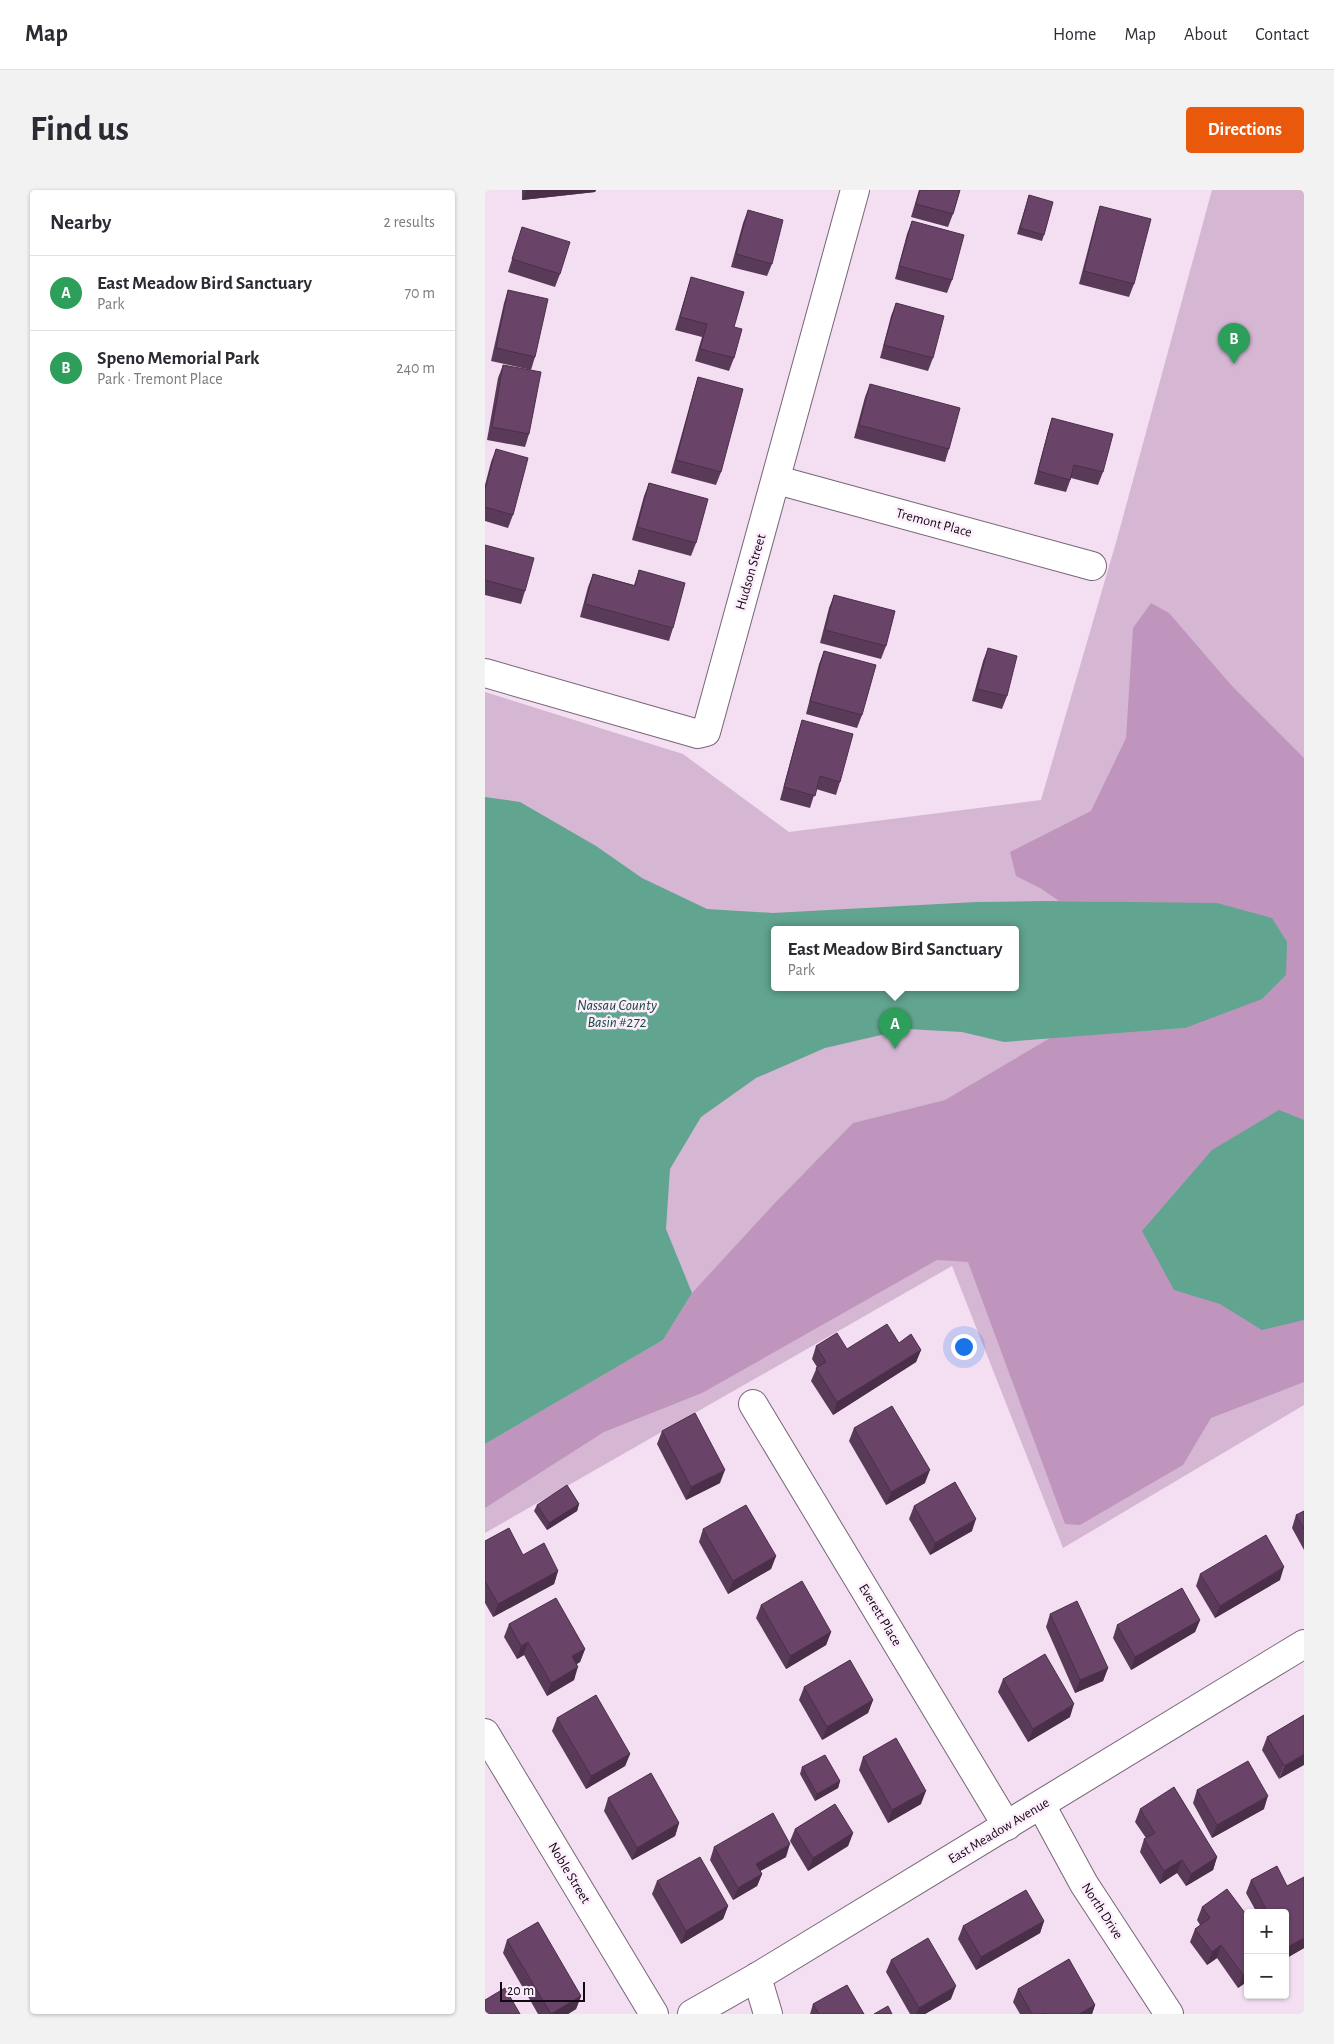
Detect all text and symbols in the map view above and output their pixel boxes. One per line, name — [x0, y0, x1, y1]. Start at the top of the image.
text: Map — [25, 22, 68, 46]
text: Home — [1053, 26, 1096, 44]
text: Map — [1124, 26, 1156, 44]
text: About — [1184, 26, 1227, 44]
text: Contact — [1255, 26, 1309, 44]
button: Directions — [1186, 107, 1304, 153]
text: Find us — [30, 112, 129, 147]
text: Nearby — [50, 212, 111, 233]
text: 2 results — [383, 214, 435, 230]
text: East Meadow Bird Sanctuary — [97, 274, 312, 293]
text: A — [61, 285, 71, 301]
text: 70 m — [404, 285, 435, 301]
text: Park — [97, 296, 125, 312]
pin: B — [1218, 323, 1250, 364]
text: Speno Memorial Park — [97, 349, 260, 368]
text: B — [61, 360, 71, 376]
text: 240 m — [396, 360, 435, 376]
text: Park · Tremont Place — [97, 371, 223, 387]
street label: Tremont Place — [895, 506, 973, 540]
street label: Hudson Street — [733, 532, 769, 612]
popup — [771, 926, 1019, 991]
text: East Meadow Bird Sanctuary — [788, 940, 1002, 959]
text: Park — [788, 962, 815, 978]
water label: Nassau County Basin #272 — [577, 998, 658, 1030]
pin: A — [879, 1008, 911, 1049]
your location — [951, 1334, 977, 1360]
street label: Everett Place — [856, 1582, 904, 1648]
street label: East Meadow Avenue — [946, 1795, 1052, 1867]
street label: Noble Street — [545, 1840, 593, 1906]
street label: North Drive — [1079, 1880, 1125, 1942]
map controls — [1244, 1909, 1289, 1999]
button: + — [1244, 1909, 1289, 1954]
button: − — [1244, 1954, 1289, 1999]
scale bar — [500, 1979, 585, 2002]
text: 20 m — [507, 1984, 534, 1998]

